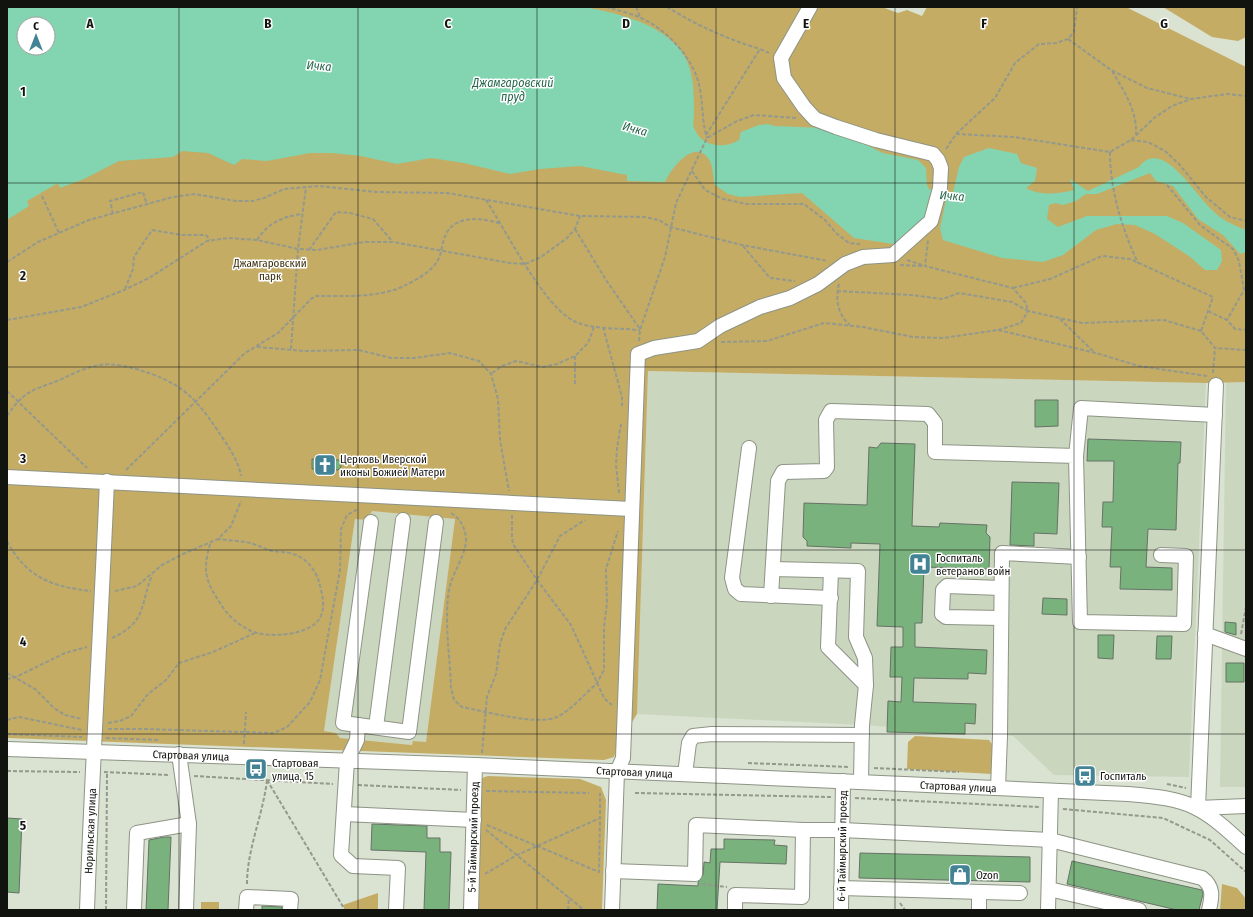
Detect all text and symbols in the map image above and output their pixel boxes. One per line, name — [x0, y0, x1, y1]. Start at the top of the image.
north arrow — [16, 16, 56, 56]
text: A — [85, 16, 94, 31]
text: B — [264, 16, 272, 31]
text: C — [445, 16, 452, 31]
text: D — [622, 16, 630, 31]
text: E — [803, 16, 809, 31]
text: F — [981, 16, 987, 31]
text: G — [1160, 16, 1168, 31]
text: С — [33, 20, 39, 33]
water label: Ичка — [306, 58, 332, 74]
water label: Джамгаровский пруд — [471, 76, 554, 104]
text: 1 — [20, 84, 26, 99]
water label: Ичка — [621, 119, 649, 139]
water label: Ичка — [939, 188, 965, 204]
park label: Джамгаровский парк — [232, 257, 307, 283]
text: 2 — [19, 268, 26, 283]
text: 3 — [19, 451, 26, 466]
church icon: Церковь Иверской иконы Божией Матери — [312, 452, 338, 478]
place label: Церковь Иверской иконы Божией Матери — [340, 453, 445, 479]
hospital icon: Госпиталь ветеранов войн — [907, 551, 933, 577]
place label: Госпиталь ветеранов войн — [936, 552, 1010, 578]
text: 4 — [20, 634, 27, 649]
street label: Стартовая улица — [152, 748, 229, 764]
bus stop icon: Стартовая улица, 15 — [243, 756, 269, 782]
place label: Стартовая улица, 15 — [272, 757, 318, 783]
bus stop icon: Госпиталь — [1072, 763, 1098, 789]
street label: Стартовая улица — [596, 764, 673, 781]
place label: Госпиталь — [1100, 770, 1146, 783]
street label: Стартовая улица — [920, 779, 997, 795]
street label: 5-й Таймырский проезд — [465, 781, 482, 893]
street label: Норильская улица — [82, 788, 99, 874]
street label: 6-й Таймырский проезд — [835, 790, 850, 902]
text: 5 — [20, 818, 26, 833]
shop icon: Ozon — [947, 862, 973, 888]
place label: Ozon — [976, 869, 999, 882]

